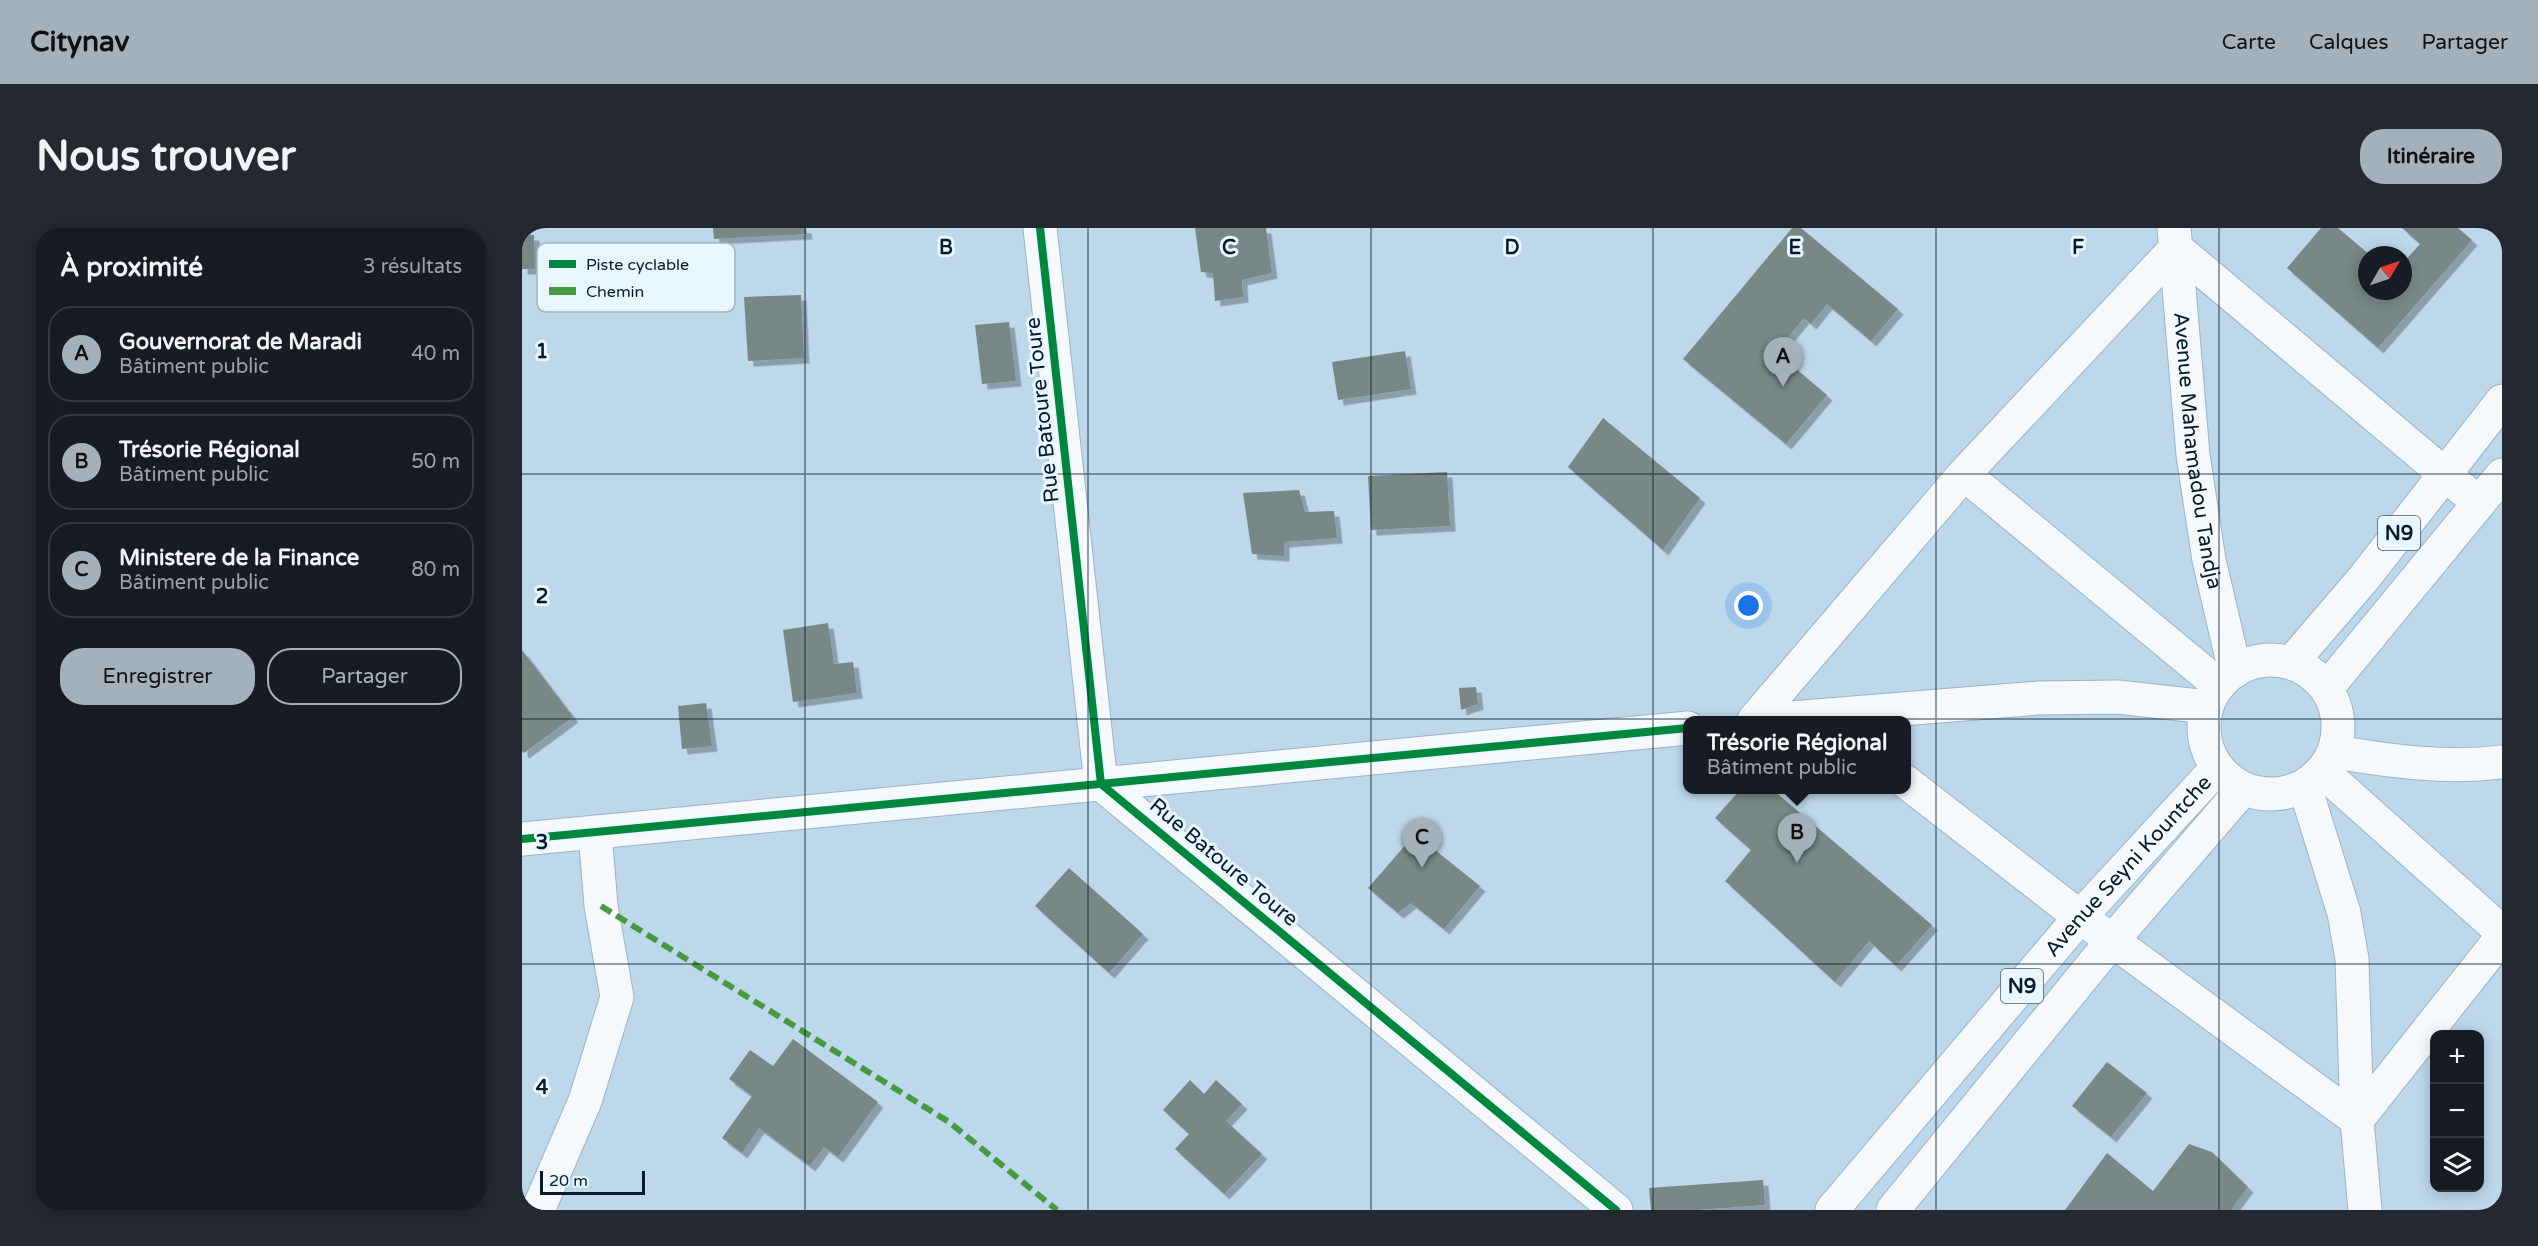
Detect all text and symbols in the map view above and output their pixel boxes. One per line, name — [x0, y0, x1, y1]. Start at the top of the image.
text: Citynav — [30, 25, 129, 59]
text: Carte — [2222, 30, 2276, 55]
text: Calques — [2309, 30, 2389, 55]
text: Partager — [2422, 30, 2508, 55]
button: Itinéraire — [2360, 129, 2502, 184]
text: Nous trouver — [36, 131, 296, 182]
text: B — [939, 236, 953, 260]
text: C — [1222, 236, 1236, 260]
text: D — [1504, 236, 1520, 260]
text: E — [1789, 236, 1802, 260]
text: F — [2072, 236, 2084, 260]
legend — [537, 243, 735, 312]
north arrow — [2358, 246, 2412, 300]
text: À proximité — [60, 252, 203, 283]
text: 3 résultats — [363, 255, 462, 279]
text: Piste cyclable — [586, 255, 689, 275]
text: Chemin — [586, 282, 644, 302]
street label: Avenue Mahamadou Tandja — [2168, 311, 2227, 592]
street label: Rue Batoure Toure — [1020, 316, 1065, 504]
text: Gouvernorat de Maradi — [119, 329, 362, 355]
pin: A — [1764, 338, 1802, 387]
text: 1 — [536, 340, 548, 364]
text: A — [74, 342, 89, 366]
text: 40 m — [411, 342, 460, 366]
text: Bâtiment public — [119, 355, 269, 379]
text: Trésorie Régional — [119, 437, 300, 463]
text: B — [75, 450, 88, 474]
text: 50 m — [411, 450, 460, 474]
text: Bâtiment public — [119, 463, 269, 487]
road number: N9 — [2378, 516, 2420, 550]
text: Ministere de la Finance — [119, 545, 359, 571]
text: C — [75, 558, 88, 582]
text: 80 m — [411, 558, 460, 582]
text: Bâtiment public — [119, 571, 269, 595]
text: 2 — [536, 585, 548, 609]
your location — [1734, 591, 1763, 620]
button: Enregistrer — [60, 648, 255, 705]
button: Partager — [267, 648, 462, 705]
popup — [1683, 716, 1911, 794]
text: Trésorie Régional — [1707, 730, 1887, 756]
text: Bâtiment public — [1707, 756, 1857, 780]
street label: Avenue Seyni Kountche — [2040, 770, 2217, 962]
street label: Rue Batoure Toure — [1144, 793, 1303, 932]
pin: B — [1778, 814, 1816, 863]
pin: C — [1402, 818, 1442, 868]
text: 3 — [536, 831, 548, 855]
road number: N9 — [2001, 969, 2043, 1003]
map controls — [2430, 1030, 2484, 1192]
button: + — [2430, 1030, 2484, 1084]
text: 4 — [536, 1076, 549, 1100]
button: − — [2430, 1084, 2484, 1138]
button: layers — [2430, 1138, 2484, 1192]
scale bar — [540, 1168, 645, 1196]
text: 20 m — [549, 1171, 588, 1191]

